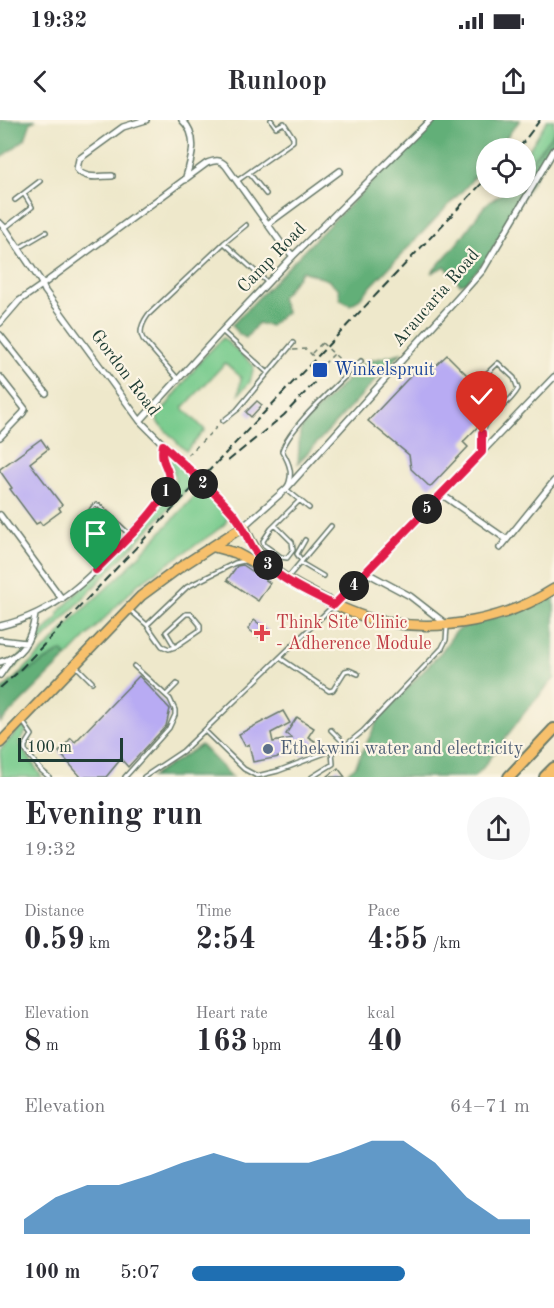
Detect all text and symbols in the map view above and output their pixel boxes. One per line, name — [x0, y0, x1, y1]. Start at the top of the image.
text: 19:32 — [30, 10, 87, 32]
icon: back — [24, 65, 57, 98]
icon: share — [497, 65, 530, 98]
text: Runloop — [227, 68, 327, 95]
map controls — [476, 138, 536, 198]
button: locate — [476, 138, 536, 198]
street label: Camp Road — [234, 219, 310, 297]
street label: Araucaria Road — [389, 246, 483, 350]
street label: Gordon Road — [87, 327, 163, 419]
marker: Winkelspruit — [311, 361, 329, 379]
place label: Winkelspruit — [334, 361, 435, 379]
pin — [456, 371, 507, 433]
icon: check — [465, 380, 498, 413]
pin: 2 — [188, 469, 218, 499]
text: 2 — [198, 476, 208, 492]
pin: 1 — [151, 477, 181, 507]
text: 1 — [161, 484, 171, 500]
pin: 5 — [412, 494, 442, 524]
text: 5 — [422, 501, 432, 517]
pin — [70, 508, 121, 570]
icon: arrive — [79, 517, 112, 550]
pin: 3 — [253, 550, 283, 580]
text: 3 — [263, 557, 273, 573]
pin: 4 — [339, 571, 369, 601]
text: 4 — [349, 578, 359, 594]
place label: Think Site Clinic - Adherence Module — [276, 614, 432, 653]
marker: Think Site Clinic - Adherence Module — [253, 624, 271, 642]
scale bar — [18, 735, 123, 762]
text: 100 m — [27, 740, 72, 756]
place label: Ethekwini water and electricity — [280, 740, 524, 758]
marker: Ethekwini water and electricity — [261, 742, 275, 756]
button: share — [467, 797, 530, 860]
text: Evening run — [24, 799, 203, 832]
text: 19:32 — [24, 840, 76, 860]
text: Distance — [24, 904, 84, 920]
text: Time — [196, 904, 231, 920]
text: Pace — [367, 904, 400, 920]
text: 0.59 — [24, 925, 85, 955]
text: 2:54 — [196, 925, 256, 955]
text: 4:55 — [367, 925, 428, 955]
text: km — [85, 936, 110, 952]
text: /km — [428, 936, 461, 952]
text: Elevation — [24, 1006, 89, 1022]
text: Heart rate — [196, 1006, 268, 1022]
text: kcal — [367, 1006, 395, 1022]
text: 8 — [24, 1027, 41, 1057]
text: 163 — [196, 1027, 248, 1057]
text: 40 — [367, 1027, 402, 1057]
text: m — [41, 1038, 59, 1054]
text: bpm — [248, 1038, 282, 1054]
text: Elevation — [24, 1097, 105, 1117]
text: 64–71 m — [450, 1097, 530, 1117]
text: 100 m — [24, 1263, 80, 1283]
text: 5:07 — [120, 1263, 160, 1283]

